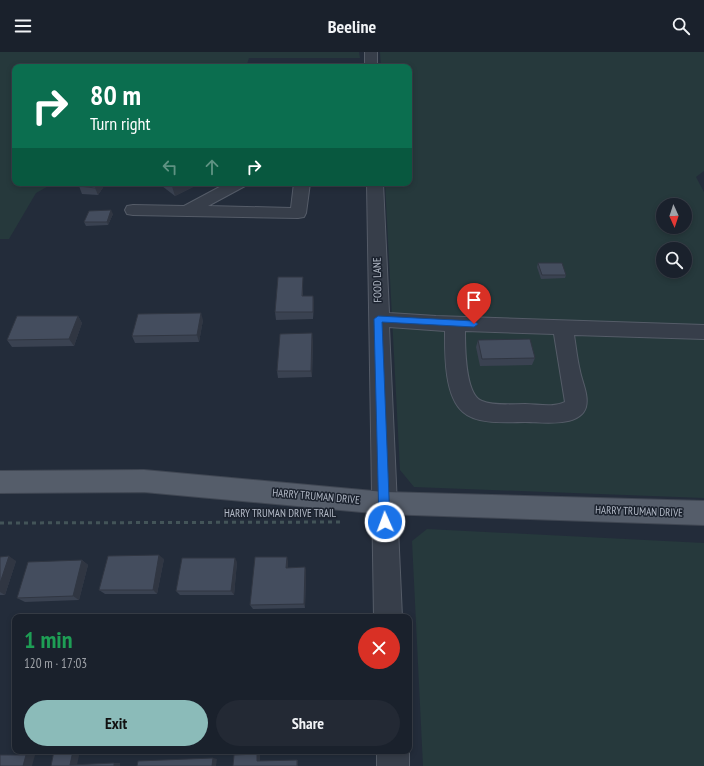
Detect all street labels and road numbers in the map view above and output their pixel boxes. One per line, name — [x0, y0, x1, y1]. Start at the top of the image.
street label: FOOD LANE — [370, 257, 384, 303]
street label: HARRY TRUMAN DRIVE — [272, 485, 361, 507]
street label: HARRY TRUMAN DRIVE — [595, 502, 683, 520]
street label: HARRY TRUMAN DRIVE TRAIL — [224, 506, 336, 520]

